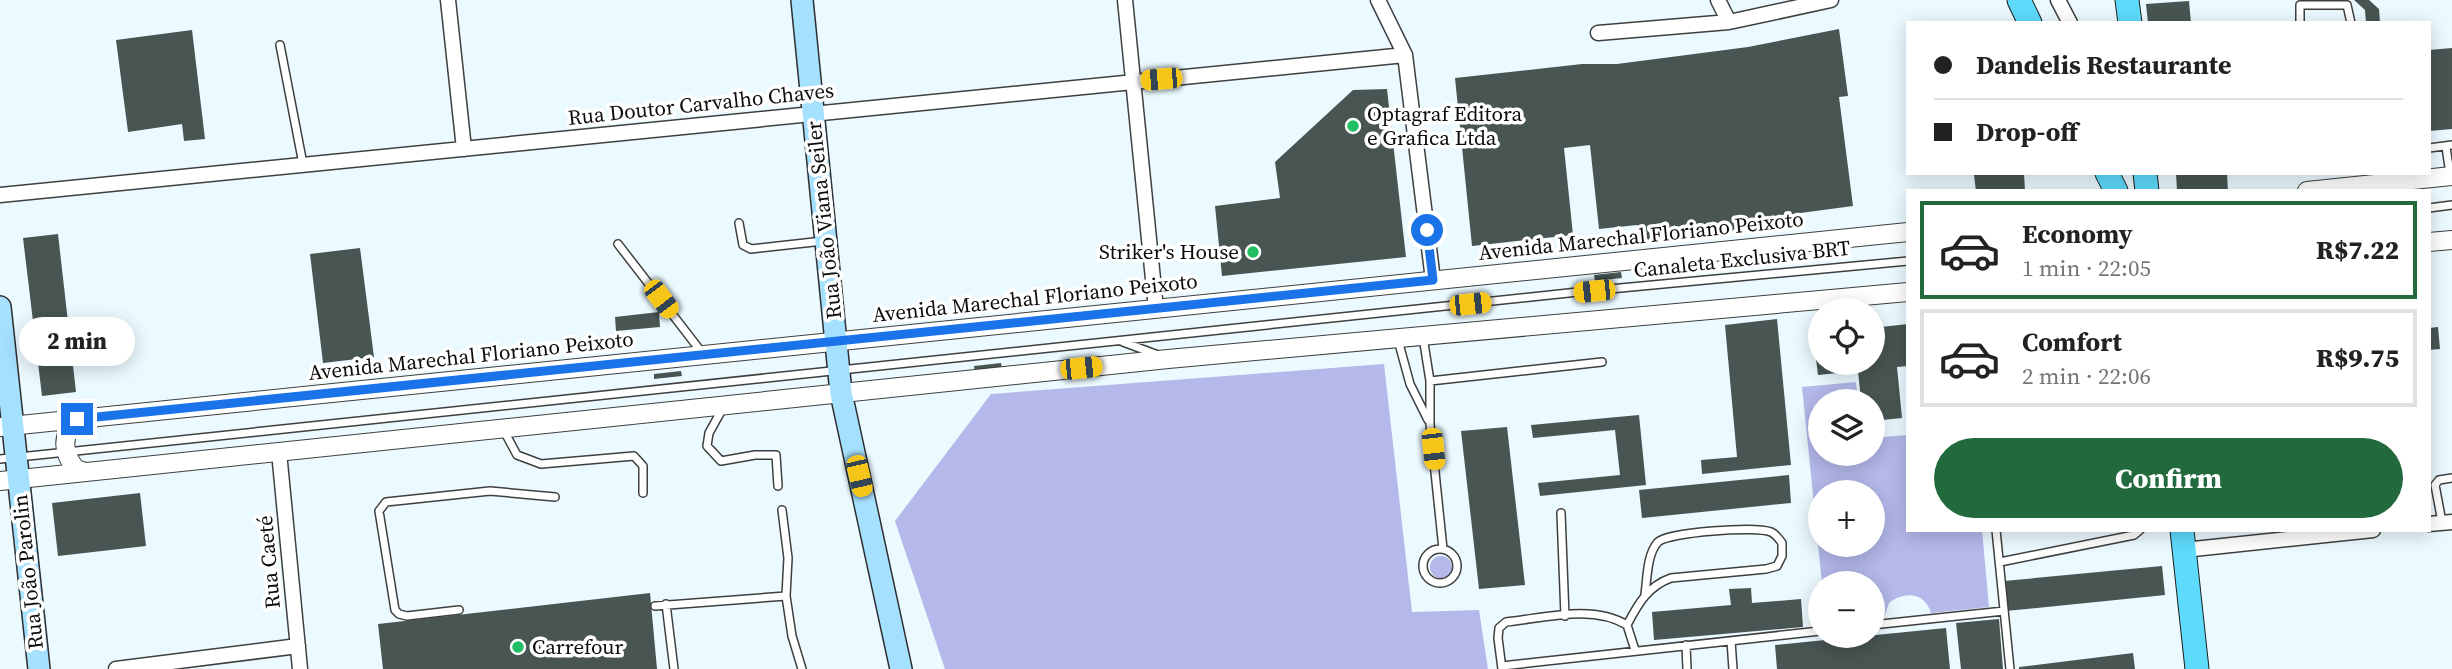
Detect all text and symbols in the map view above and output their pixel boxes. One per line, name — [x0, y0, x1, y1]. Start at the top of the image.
text: Dandelis Restaurante — [1976, 47, 2231, 83]
car — [1140, 67, 1183, 91]
street label: Rua Doutor Carvalho Chaves — [567, 75, 835, 132]
place label: Optagraf Editora e Grafica Ltda — [1367, 99, 1523, 152]
text: Drop-off — [1976, 114, 2078, 150]
marker: Optagraf Editora e Grafica Ltda — [1345, 118, 1361, 134]
street label: Rua João Viana Seiler — [799, 119, 848, 321]
street label: Avenida Marechal Floriano Peixoto — [1477, 204, 1805, 267]
route start — [1411, 214, 1443, 246]
text: Economy — [2022, 216, 2133, 252]
icon: car — [1938, 219, 2001, 282]
text: R$7.22 — [2316, 232, 2399, 268]
street label: Canaleta Exclusiva BRT — [1632, 233, 1852, 284]
place label: Striker's House — [1099, 237, 1239, 266]
marker: Striker's House — [1245, 244, 1261, 260]
text: 1 min · 22:05 — [2022, 252, 2151, 284]
street label: Avenida Marechal Floriano Peixoto — [871, 266, 1199, 329]
car — [640, 276, 683, 322]
car — [1573, 278, 1616, 304]
car — [1449, 291, 1492, 317]
map controls — [1808, 298, 1885, 648]
button: locate — [1808, 298, 1885, 375]
callout: 2 min — [19, 318, 135, 366]
street label: Avenida Marechal Floriano Peixoto — [307, 324, 635, 387]
text: Comfort — [2022, 324, 2122, 360]
text: 2 min — [47, 325, 107, 357]
icon: car — [1938, 327, 2001, 390]
text: R$9.75 — [2316, 340, 2399, 376]
car — [1060, 355, 1103, 381]
text: 2 min · 22:06 — [2022, 360, 2151, 392]
button: layers — [1808, 389, 1885, 466]
route end — [61, 403, 93, 435]
car — [1421, 427, 1446, 471]
button: Confirm — [1934, 438, 2403, 518]
car — [845, 453, 874, 499]
button: + — [1808, 480, 1885, 557]
street label: Rua João Parolin — [5, 493, 50, 651]
street label: Rua Caeté — [250, 514, 287, 610]
button: − — [1808, 571, 1885, 648]
place label: Carrefour — [532, 632, 624, 661]
marker: Carrefour — [510, 639, 526, 655]

